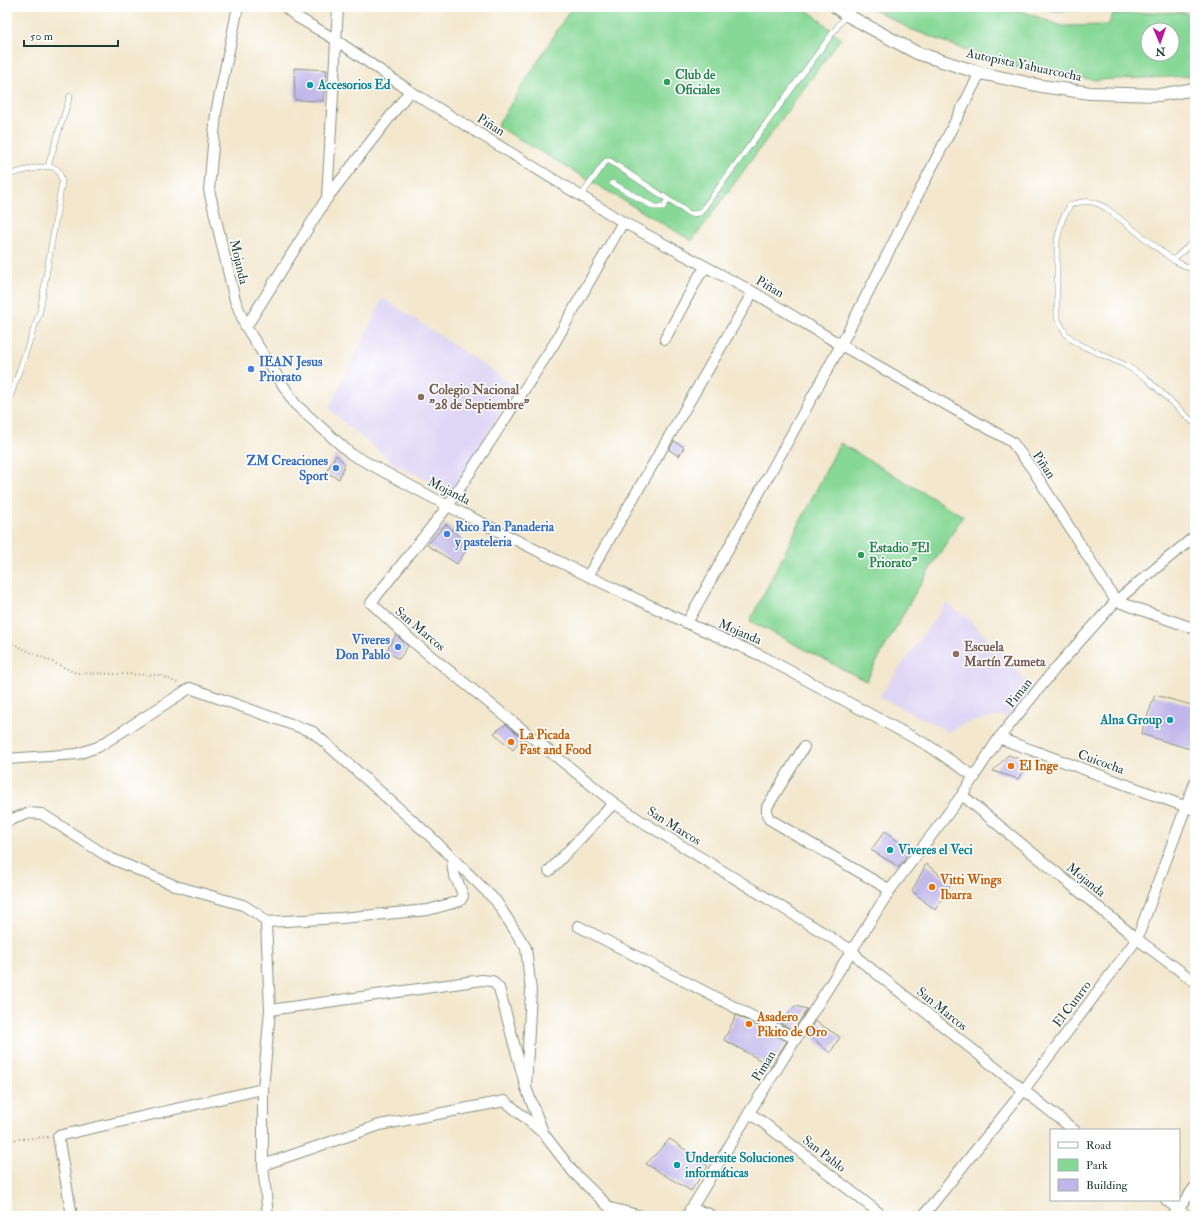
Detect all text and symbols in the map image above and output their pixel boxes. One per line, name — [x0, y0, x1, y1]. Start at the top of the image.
scale bar — [24, 22, 118, 48]
north arrow — [1140, 22, 1180, 62]
text: 50 m — [30, 29, 54, 44]
street label: Autopista Yahuarcocha — [964, 45, 1084, 86]
text: N — [1154, 45, 1166, 58]
place label: Club de Oficiales — [675, 67, 720, 98]
place label: Accesorios Ed — [317, 77, 391, 93]
marker: Club de Oficiales — [662, 77, 672, 87]
marker: Accesorios Ed — [305, 80, 315, 90]
street label: Piñan — [474, 110, 508, 140]
street label: Mojanda — [226, 238, 252, 287]
street label: Piñan — [753, 273, 787, 302]
place label: IEAN Jesus Priorato — [259, 354, 323, 385]
marker: IEAN Jesus Priorato — [246, 364, 256, 374]
place label: Colegio Nacional "28 de Septiembre" — [429, 382, 530, 414]
marker: Colegio Nacional "28 de Septiembre" — [416, 392, 426, 402]
street label: Piñan — [1029, 448, 1059, 482]
place label: ZM Creaciones Sport — [246, 453, 329, 485]
marker: ZM Creaciones Sport — [331, 463, 341, 473]
street label: Mojanda — [425, 474, 473, 509]
place label: Rico Pan Panaderia y pasteleria — [454, 519, 555, 551]
marker: Rico Pan Panaderia y pasteleria — [442, 529, 452, 539]
place label: Estadio "El Priorato" — [869, 540, 930, 571]
marker: Estadio "El Priorato" — [856, 550, 866, 560]
street label: San Marcos — [392, 603, 449, 655]
street label: Mojanda — [716, 616, 765, 648]
place label: Viveres Don Pablo — [335, 632, 391, 663]
place label: Escuela Martín Zumeta — [963, 639, 1046, 670]
marker: Viveres Don Pablo — [393, 642, 403, 652]
marker: Escuela Martín Zumeta — [951, 649, 961, 659]
street label: Piman — [1002, 675, 1036, 711]
place label: Alna Group — [1099, 712, 1162, 729]
marker: Alna Group — [1165, 715, 1175, 725]
place label: La Picada Fast and Food — [519, 727, 592, 758]
marker: La Picada Fast and Food — [506, 737, 516, 747]
street label: Cuicocha — [1076, 746, 1127, 778]
place label: El Inge — [1019, 758, 1059, 775]
marker: El Inge — [1006, 761, 1016, 771]
street label: San Marcos — [644, 803, 704, 849]
place label: Viveres el Veci — [897, 842, 973, 858]
marker: Viveres el Veci — [885, 845, 895, 855]
street label: Mojanda — [1063, 860, 1109, 901]
place label: Vitti Wings Ibarra — [939, 872, 1002, 903]
marker: Vitti Wings Ibarra — [927, 882, 937, 892]
street label: El Cunrro — [1049, 978, 1095, 1030]
street label: San Marcos — [913, 984, 971, 1035]
place label: Asadero Pikito de Oro — [756, 1009, 828, 1040]
marker: Asadero Pikito de Oro — [744, 1019, 754, 1029]
street label: Piman — [748, 1047, 780, 1084]
legend — [1050, 1129, 1180, 1201]
street label: San Pablo — [799, 1132, 849, 1176]
text: Road — [1086, 1138, 1111, 1153]
place label: Undersite Soluciones informáticas — [684, 1150, 795, 1181]
text: Park — [1086, 1158, 1108, 1173]
marker: Undersite Soluciones informáticas — [672, 1160, 682, 1170]
text: Building — [1086, 1178, 1129, 1193]

